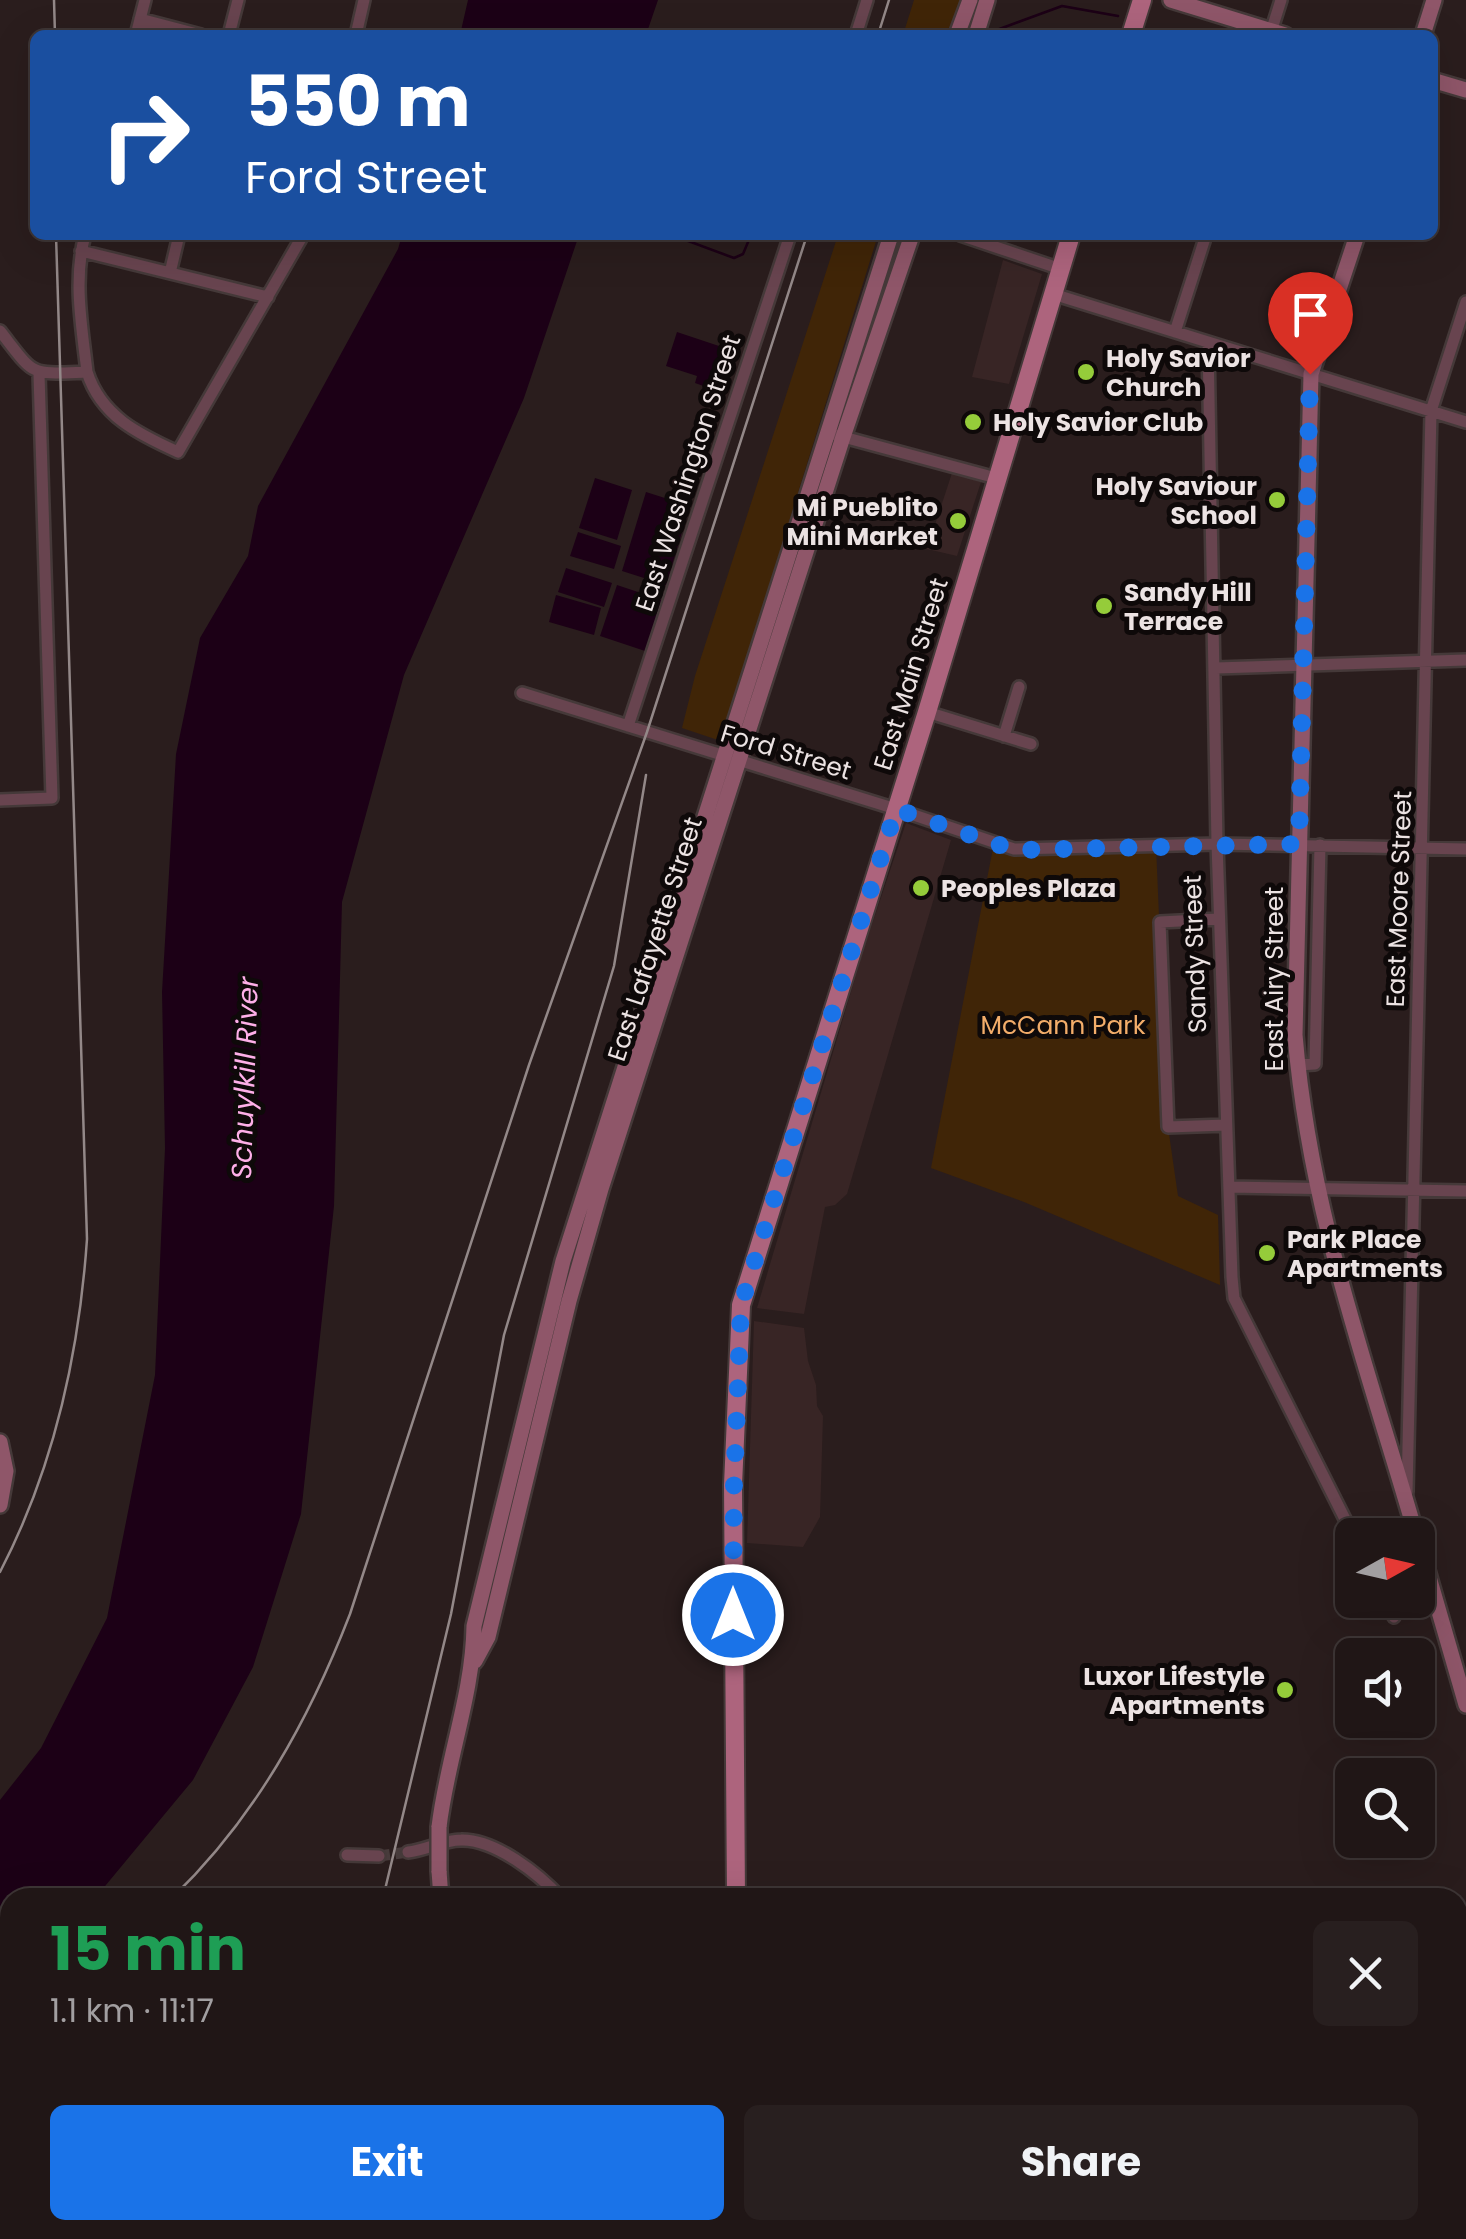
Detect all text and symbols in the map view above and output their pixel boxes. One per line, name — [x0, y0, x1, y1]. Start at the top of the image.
text: 550 m — [245, 52, 471, 151]
icon: right — [80, 70, 210, 200]
text: Ford Street — [245, 146, 487, 209]
pin — [1268, 272, 1353, 375]
icon: arrive — [1283, 287, 1338, 342]
street label: East Washington Street — [627, 330, 749, 616]
place label: Holy Savior Church — [1106, 341, 1251, 405]
marker: Holy Savior Church — [1075, 361, 1097, 383]
place label: Holy Savior Club — [993, 405, 1203, 440]
marker: Holy Savior Club — [962, 411, 984, 433]
place label: Holy Saviour School — [1095, 469, 1257, 533]
marker: Holy Saviour School — [1266, 489, 1288, 511]
place label: Mi Pueblito Mini Market — [787, 490, 938, 554]
marker: Mi Pueblito Mini Market — [947, 510, 969, 532]
street label: East Main Street — [865, 574, 957, 774]
place label: Sandy Hill Terrace — [1124, 575, 1252, 639]
marker: Sandy Hill Terrace — [1093, 595, 1115, 617]
street label: Ford Street — [716, 716, 856, 788]
street label: East Moore Street — [1378, 790, 1420, 1008]
street label: East Lafayette Street — [599, 813, 711, 1065]
place label: Peoples Plaza — [941, 871, 1116, 906]
street label: Sandy Street — [1175, 874, 1215, 1034]
marker: Peoples Plaza — [910, 877, 932, 899]
street label: East Airy Street — [1257, 887, 1292, 1071]
water label: Schuylkill River — [222, 976, 268, 1180]
park label: McCann Park — [980, 1008, 1146, 1043]
place label: Park Place Apartments — [1287, 1222, 1443, 1286]
marker: Park Place Apartments — [1256, 1242, 1278, 1264]
north arrow — [1335, 1518, 1435, 1618]
map controls — [1335, 1518, 1435, 1858]
position arrow — [681, 1563, 785, 1667]
button: sound — [1335, 1638, 1435, 1738]
place label: Luxor Lifestyle Apartments — [1083, 1659, 1265, 1723]
marker: Luxor Lifestyle Apartments — [1274, 1679, 1296, 1701]
button: search — [1335, 1758, 1435, 1858]
text: 15 min — [50, 1907, 246, 1991]
button: close — [1313, 1921, 1418, 2026]
text: 1.1 km · 11:17 — [50, 1988, 214, 2033]
button: Exit — [50, 2105, 724, 2220]
button: Share — [744, 2105, 1418, 2220]

